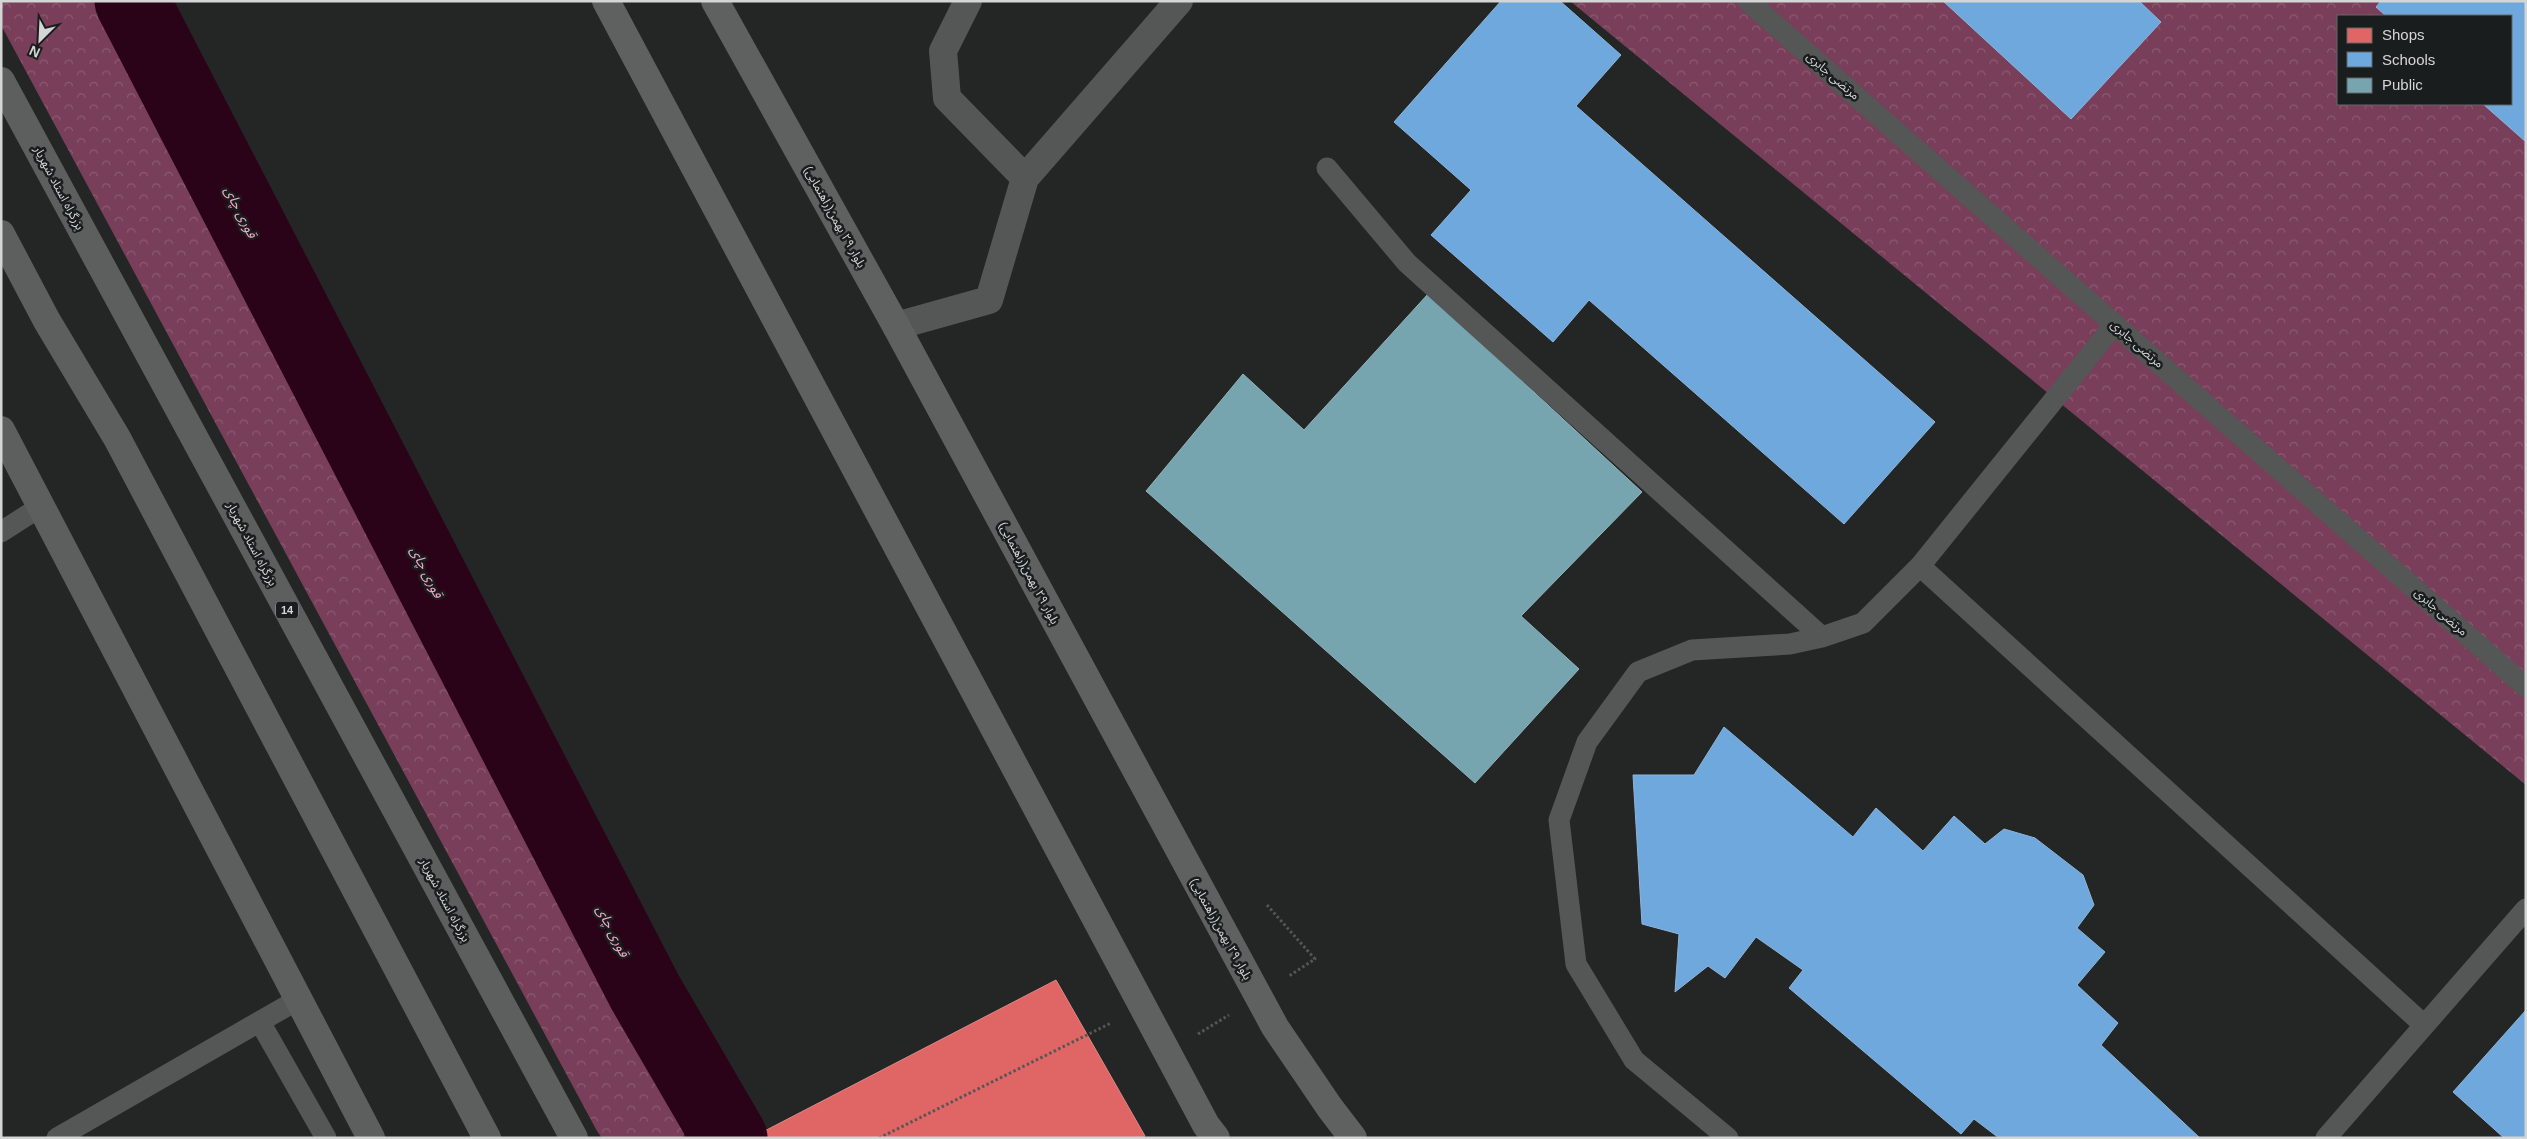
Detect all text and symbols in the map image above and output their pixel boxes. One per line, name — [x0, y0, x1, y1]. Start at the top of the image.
north arrow — [15, 15, 65, 65]
legend — [2337, 15, 2512, 105]
text: Shops — [2382, 26, 2425, 43]
text: N — [27, 43, 43, 61]
street label: مرتضی جابری — [1804, 49, 1862, 103]
text: Schools — [2382, 51, 2435, 68]
text: Public — [2382, 76, 2423, 93]
street label: بزرگراه استاد شهریار — [30, 143, 87, 232]
street label: بلوار ٢٩ بهمن(راهنمایی) — [801, 164, 869, 270]
water label: قوری چای — [219, 184, 261, 242]
street label: مرتضی جابری — [2108, 317, 2166, 371]
street label: بزرگراه استاد شهریار — [223, 499, 280, 588]
street label: بلوار ٢٩ بهمن(راهنمایی) — [996, 519, 1062, 627]
water label: قوری چای — [405, 544, 447, 602]
street label: مرتضی جابری — [2412, 585, 2470, 639]
road number: 14 — [276, 602, 298, 618]
street label: بزرگراه استاد شهریار — [416, 855, 473, 944]
street label: بلوار ٢٩ بهمن(راهنمایی) — [1187, 876, 1255, 982]
water label: قوری چای — [591, 903, 633, 961]

